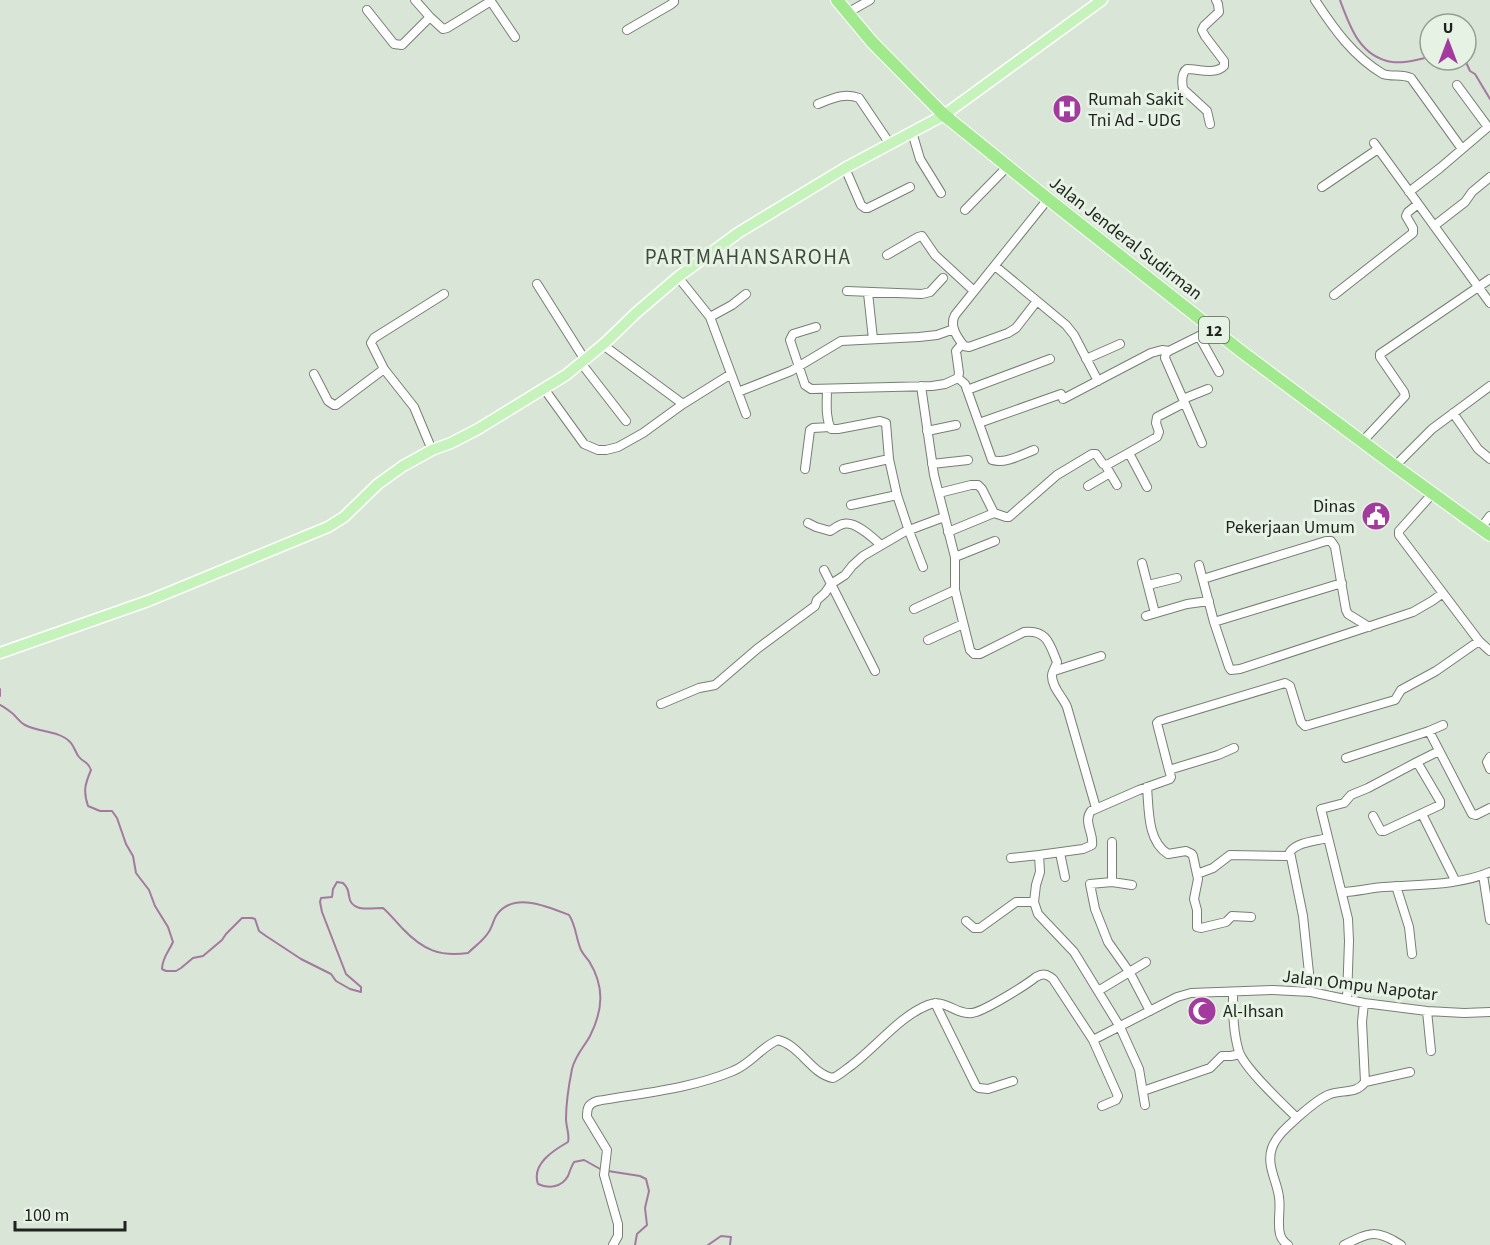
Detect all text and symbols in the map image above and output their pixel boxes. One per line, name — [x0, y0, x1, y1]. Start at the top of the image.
north arrow — [1418, 12, 1478, 72]
text: U — [1443, 17, 1453, 39]
place label: Rumah Sakit Tni Ad - UDG — [1088, 87, 1184, 133]
hospital icon: Rumah Sakit Tni Ad - UDG — [1051, 93, 1083, 125]
street label: Jalan Jenderal Sudirman — [1044, 171, 1208, 306]
district label: PARTMAHANSAROHA — [645, 242, 851, 272]
road number: 12 — [1199, 317, 1229, 343]
place label: Dinas Pekerjaan Umum — [1225, 494, 1355, 540]
public building icon: Dinas Pekerjaan Umum — [1360, 500, 1392, 532]
street label: Jalan Ompu Napotar — [1281, 964, 1440, 1008]
mosque icon: Al-Ihsan — [1186, 995, 1218, 1027]
place label: Al-Ihsan — [1223, 999, 1284, 1024]
scale bar — [15, 1194, 124, 1232]
text: 100 m — [24, 1203, 69, 1228]

